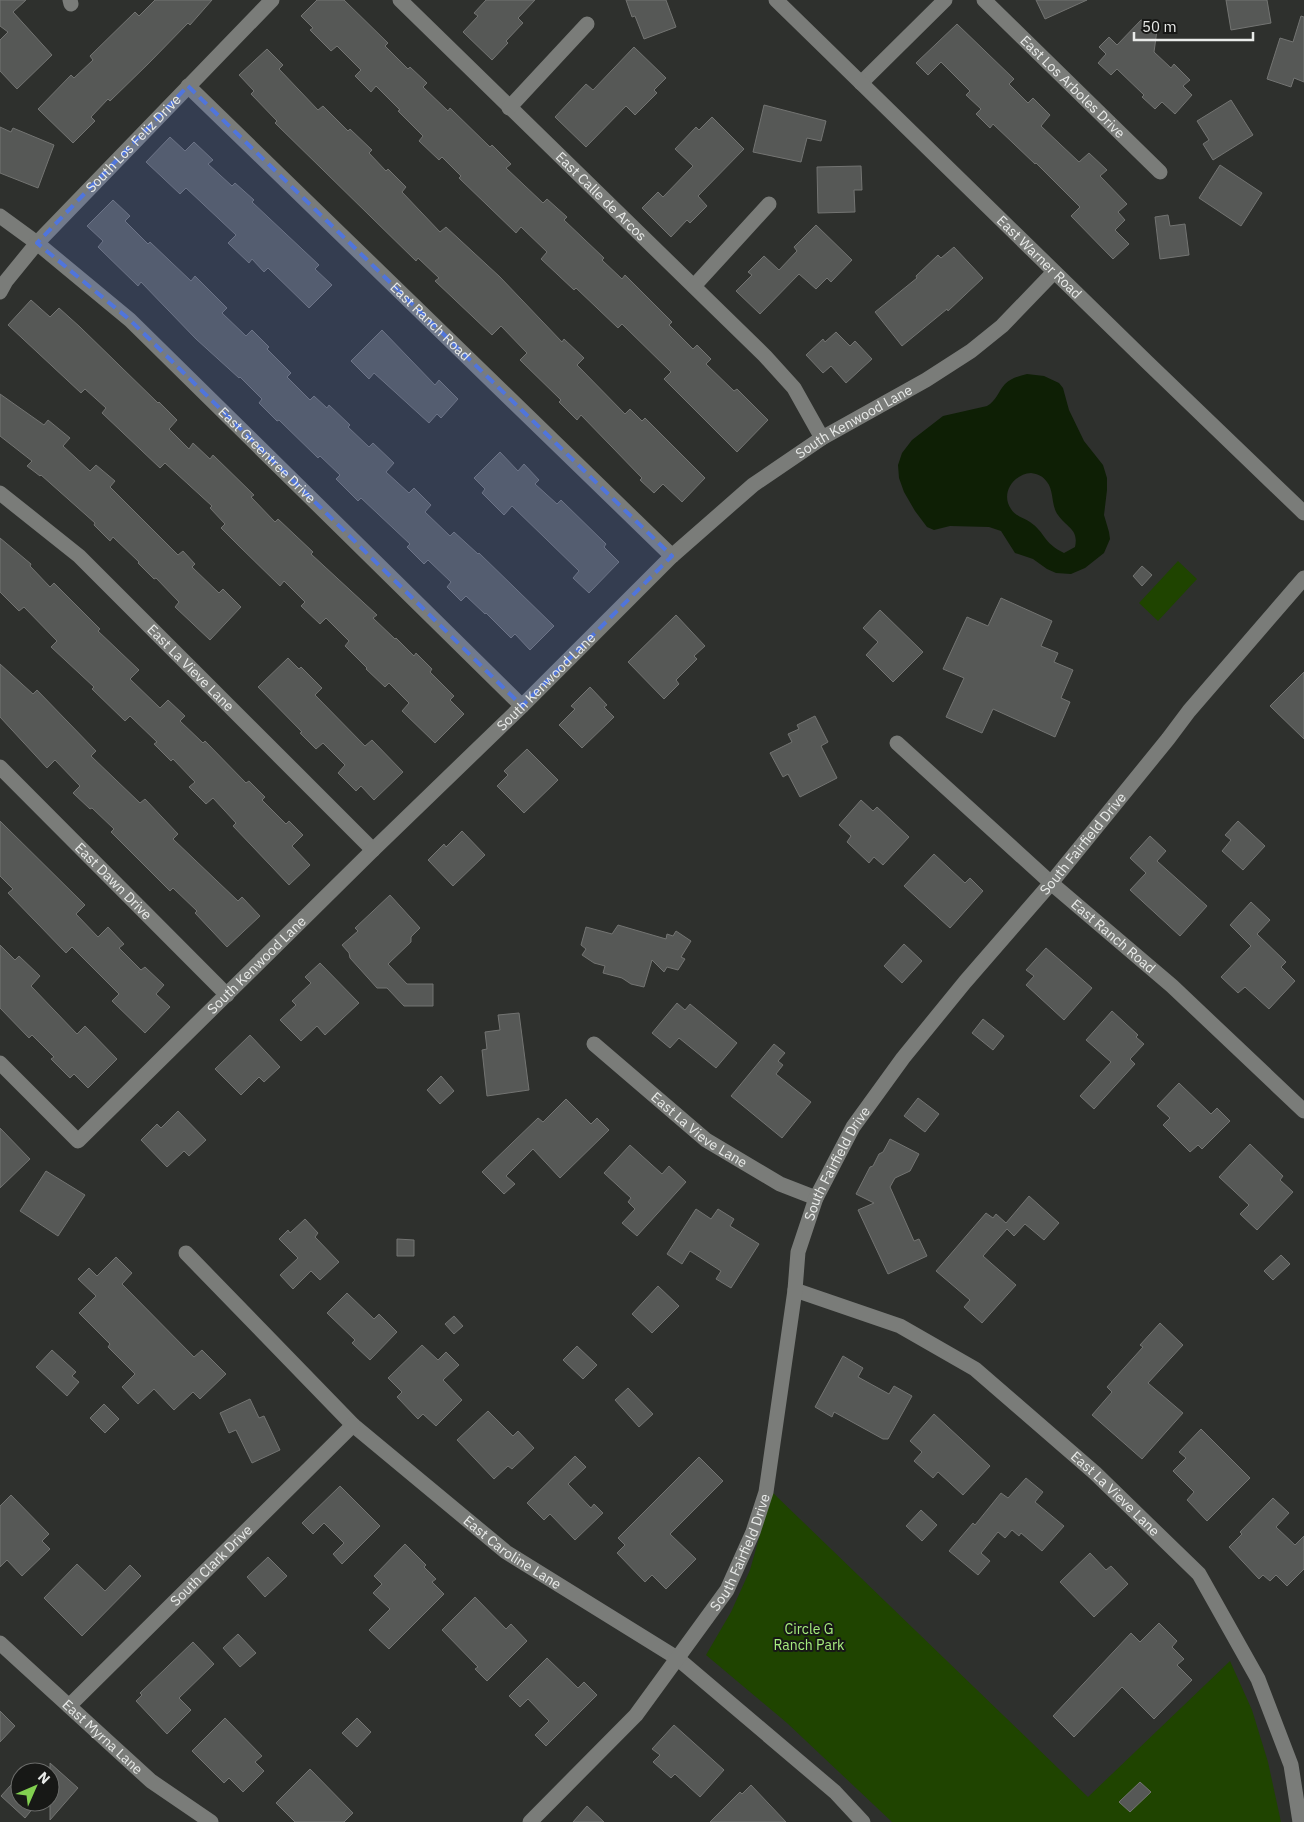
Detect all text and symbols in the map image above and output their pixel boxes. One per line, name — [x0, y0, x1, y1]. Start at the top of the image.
scale bar — [1134, 10, 1253, 42]
text: 50 m — [1142, 17, 1177, 36]
street label: East Los Arboles Drive — [1016, 31, 1129, 142]
street label: South Los Feliz Drive — [82, 90, 185, 196]
street label: East Calle de Arcos — [552, 148, 651, 245]
street label: East Warner Road — [993, 211, 1086, 303]
street label: East Ranch Road — [386, 278, 475, 365]
street label: South Kenwood Lane — [792, 380, 916, 463]
street label: East Greentree Drive — [215, 403, 320, 507]
street label: East La Vieve Lane — [143, 620, 238, 715]
street label: South Kenwood Lane — [493, 629, 599, 735]
street label: South Fairfield Drive — [1036, 789, 1130, 899]
street label: East Dawn Drive — [71, 839, 156, 924]
street label: East Ranch Road — [1067, 895, 1159, 977]
street label: South Kenwood Lane — [203, 912, 310, 1018]
street label: East La Vieve Lane — [647, 1088, 751, 1172]
street label: South Fairfield Drive — [800, 1102, 874, 1223]
street label: East La Vieve Lane — [1067, 1447, 1164, 1540]
street label: South Fairfield Drive — [706, 1491, 774, 1614]
street label: East Caroline Lane — [460, 1511, 565, 1593]
street label: South Clark Drive — [166, 1521, 256, 1610]
park label: Circle G Ranch Park — [774, 1620, 845, 1654]
street label: East Myrna Lane — [59, 1695, 147, 1778]
north arrow — [10, 1762, 60, 1812]
text: N — [34, 1768, 54, 1788]

